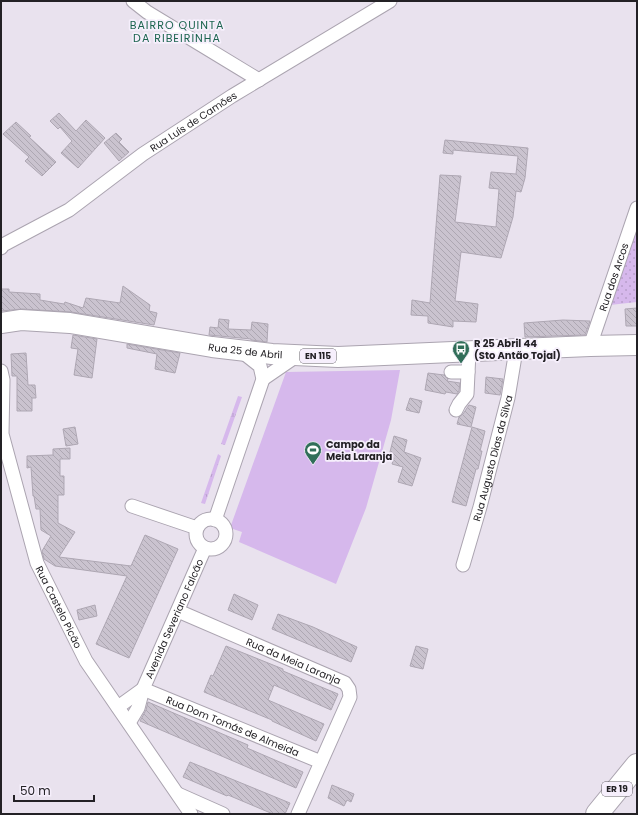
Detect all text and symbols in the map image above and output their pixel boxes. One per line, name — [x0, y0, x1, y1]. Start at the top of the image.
district label: BAIRRO QUINTA DA RIBEIRINHA — [130, 17, 224, 46]
street label: Rua Luís de Camões — [147, 88, 240, 156]
street label: Rua dos Arcos — [595, 241, 633, 313]
place label: R 25 Abril 44 (Sto Antão Tojal) — [474, 336, 561, 363]
bus stop icon: R 25 Abril 44 (Sto Antão Tojal) — [451, 339, 471, 364]
street label: Rua 25 de Abril — [207, 340, 283, 362]
road number: EN 115 — [300, 349, 336, 363]
street label: Rua Augusto Dias da Silva — [469, 393, 516, 523]
place label: Campo da Meia Laranja — [326, 437, 393, 464]
sports icon: Campo da Meia Laranja — [303, 440, 323, 465]
street label: Avenida Severiano Falcão — [141, 557, 207, 681]
street label: Rua Castelo Picão — [32, 563, 85, 651]
street label: Rua da Meia Laranja — [244, 634, 343, 688]
street label: Rua Dom Tomás de Almeida — [164, 692, 301, 760]
scale bar — [14, 777, 94, 803]
text: 50 m — [20, 782, 51, 799]
road number: ER 19 — [602, 782, 632, 796]

